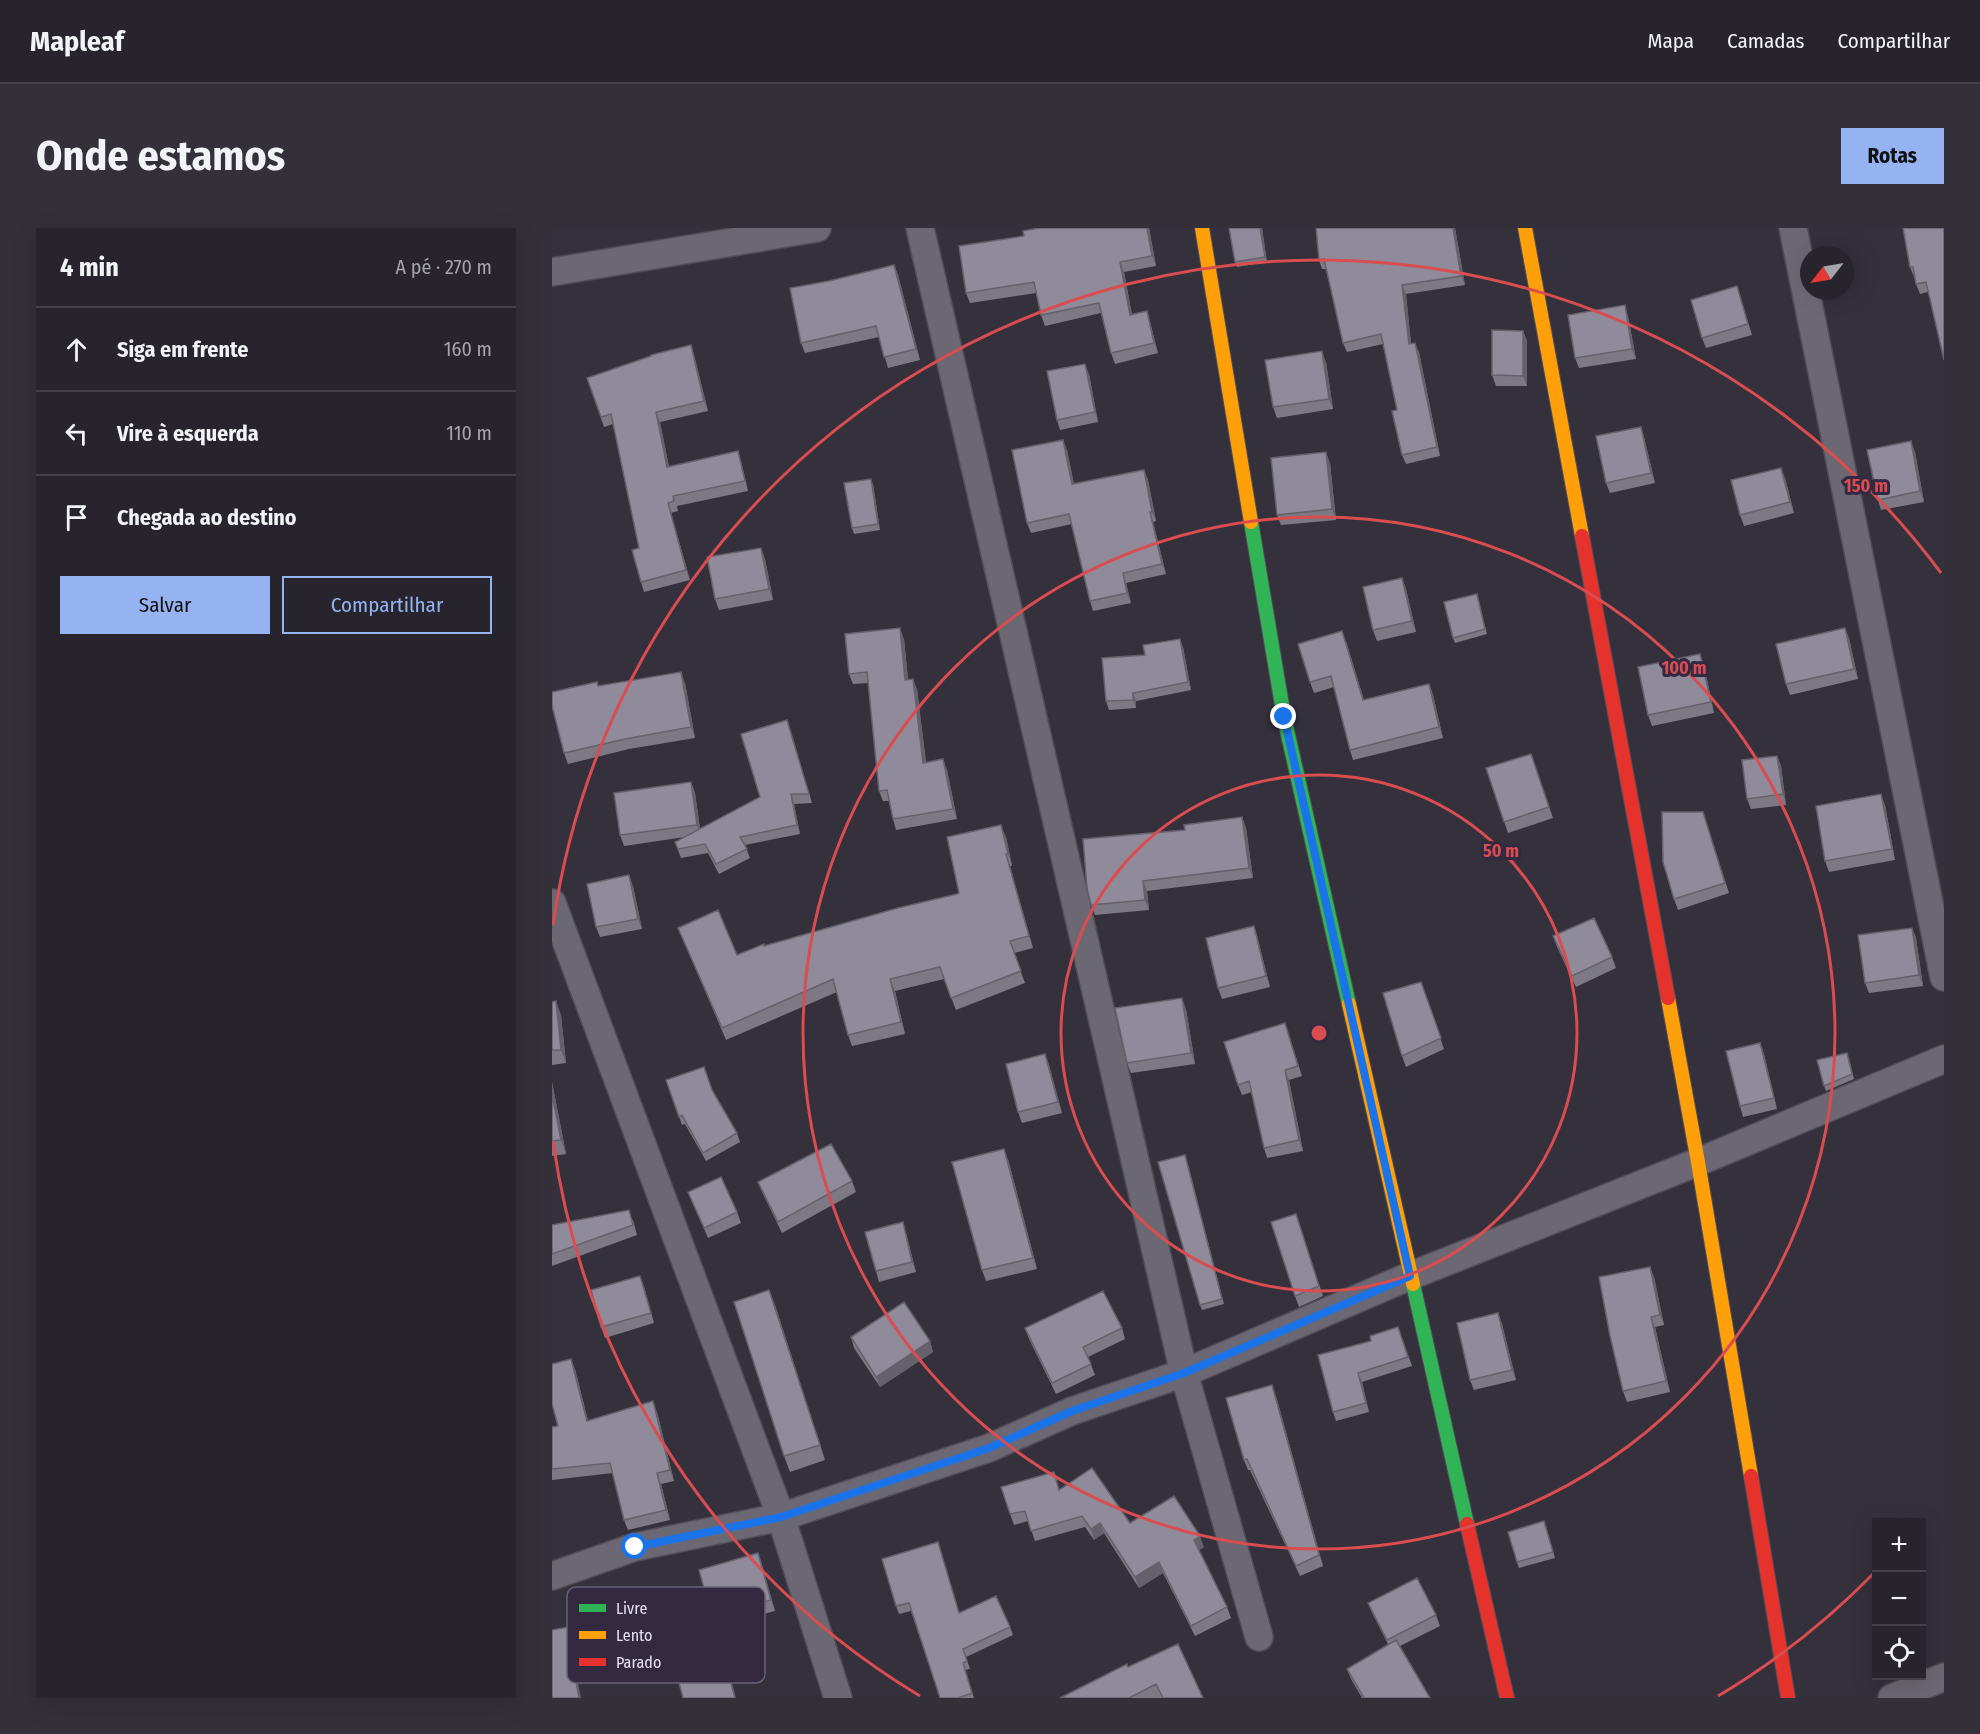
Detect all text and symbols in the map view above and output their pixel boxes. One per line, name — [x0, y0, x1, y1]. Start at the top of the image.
text: Mapleaf — [30, 25, 124, 58]
text: Mapa — [1648, 28, 1694, 54]
text: Camadas — [1727, 28, 1805, 54]
text: Compartilhar — [1838, 28, 1950, 54]
button: Rotas — [1841, 128, 1944, 184]
text: Onde estamos — [36, 131, 285, 181]
north arrow — [1800, 246, 1854, 300]
text: 4 min — [60, 252, 119, 283]
text: A pé · 270 m — [396, 255, 492, 279]
icon: ahead — [60, 333, 93, 366]
text: Siga em frente — [117, 336, 248, 363]
text: 160 m — [444, 337, 492, 361]
icon: left — [60, 417, 93, 450]
text: Vire à esquerda — [117, 420, 259, 447]
text: 110 m — [446, 421, 492, 445]
text: 150 m — [1844, 475, 1888, 497]
icon: arrive — [60, 501, 93, 534]
text: Chegada ao destino — [117, 504, 297, 531]
button: Salvar — [60, 576, 270, 634]
button: Compartilhar — [282, 576, 492, 634]
text: 100 m — [1662, 657, 1706, 679]
route end — [1270, 703, 1296, 729]
text: 50 m — [1483, 840, 1519, 862]
centre of rings — [1309, 1023, 1329, 1043]
map controls — [1872, 1518, 1926, 1680]
button: + — [1872, 1518, 1926, 1572]
route start — [621, 1533, 647, 1559]
button: − — [1872, 1572, 1926, 1626]
legend — [567, 1587, 765, 1683]
text: Livre — [616, 1599, 647, 1618]
text: Lento — [616, 1626, 652, 1645]
button: locate — [1872, 1626, 1926, 1680]
text: Parado — [616, 1653, 661, 1672]

